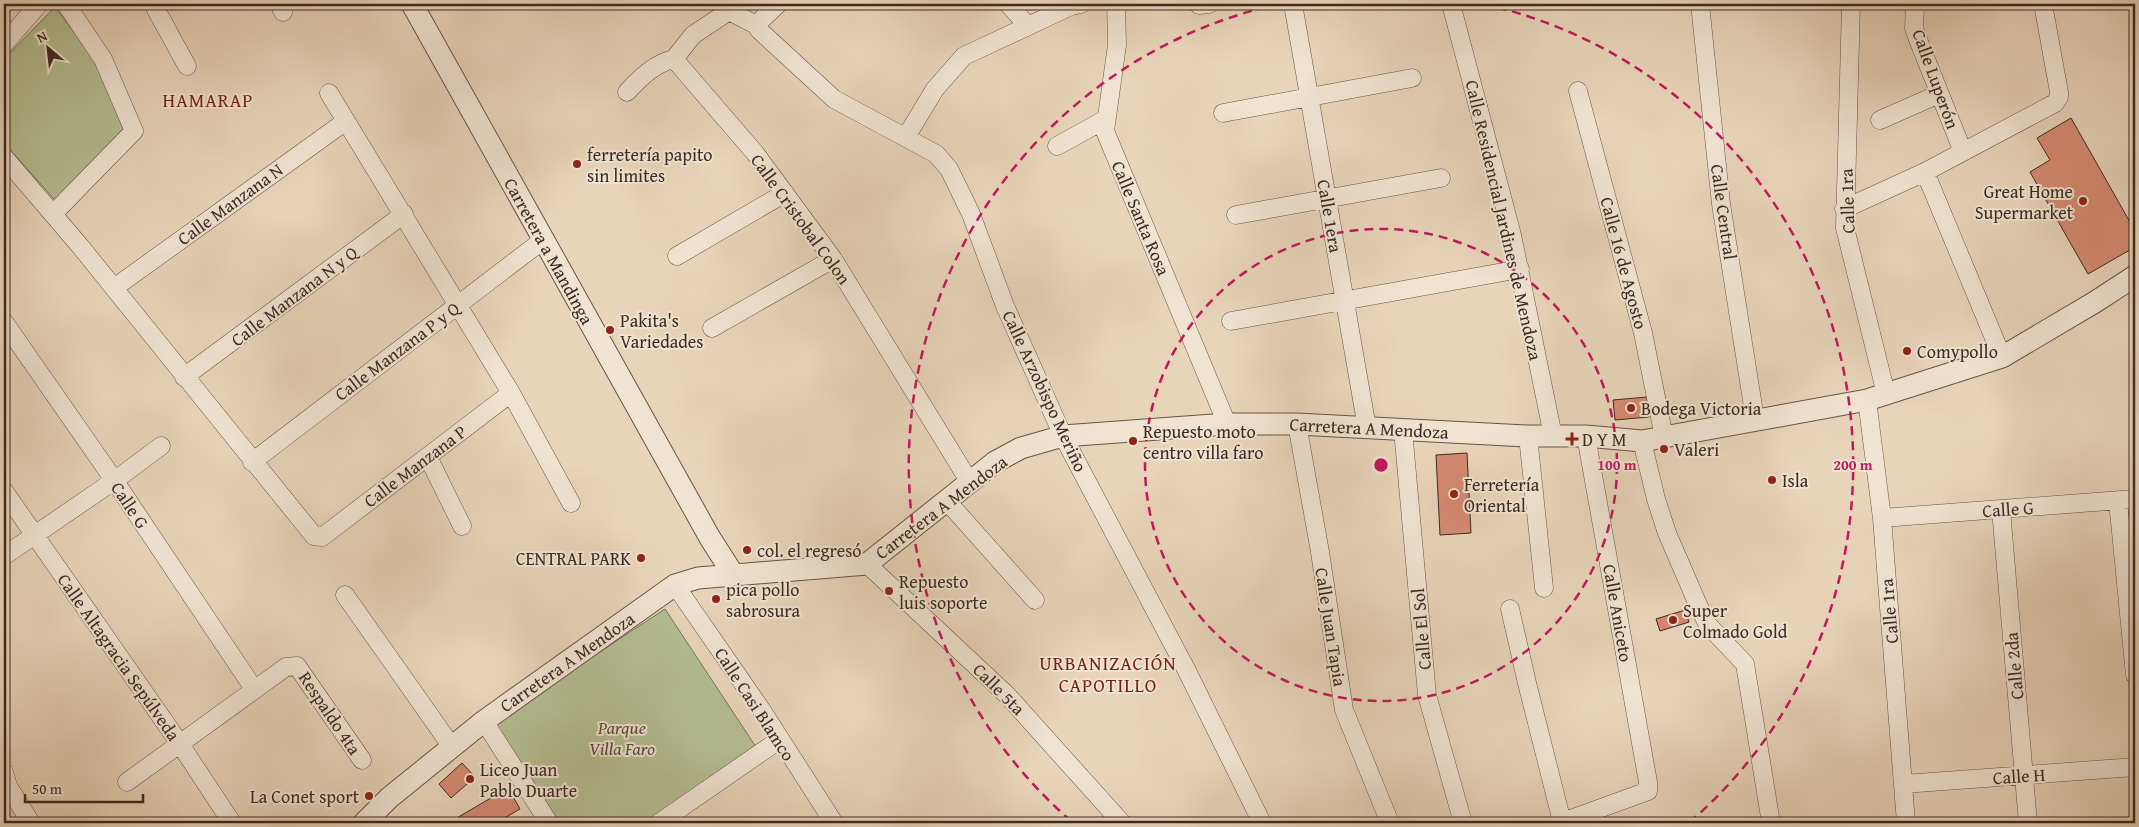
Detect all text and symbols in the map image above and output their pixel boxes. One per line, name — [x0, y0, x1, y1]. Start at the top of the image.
north arrow — [22, 22, 72, 72]
text: N — [33, 25, 51, 48]
street label: Calle Luperón — [1905, 25, 1967, 133]
street label: Calle Residencial Jardines de Mendoza — [1459, 77, 1550, 363]
district label: HAMARAP — [163, 86, 253, 114]
place label: ferretería papito sin limites — [587, 141, 713, 189]
street label: Calle Cristobal Colon — [744, 148, 858, 290]
street label: Calle Manzana N — [172, 156, 289, 252]
street label: Calle Santa Rosa — [1105, 156, 1177, 280]
marker: ferretería papito sin limites — [571, 158, 583, 170]
street label: Calle Central — [1704, 162, 1744, 262]
street label: Calle 1ra — [1832, 167, 1862, 234]
street label: Carretera a Mandinga — [497, 173, 601, 330]
street label: Calle 1era — [1310, 177, 1350, 255]
place label: Great Home Supermarket — [1975, 178, 2074, 226]
street label: Calle 16 de Agosto — [1593, 194, 1655, 332]
marker: Great Home Supermarket — [2077, 195, 2089, 207]
street label: Calle Manzana N y Q — [225, 239, 364, 353]
street label: Calle Manzana P y Q — [329, 294, 466, 407]
street label: Calle Arzobispo Meriño — [996, 306, 1094, 476]
place label: Pakita's Variedades — [620, 307, 703, 355]
marker: Pakita's Variedades — [604, 324, 616, 336]
place label: Comypollo — [1917, 338, 1998, 365]
marker: Comypollo — [1901, 345, 1913, 357]
place label: Bodega Victoria — [1641, 395, 1762, 422]
marker: Bodega Victoria — [1625, 402, 1637, 414]
street label: Carretera A Mendoza — [1289, 410, 1450, 446]
street label: Calle Manzana P — [358, 418, 472, 514]
place label: Repuesto moto centro villa faro — [1143, 418, 1263, 466]
place label: D Y M — [1582, 426, 1627, 453]
marker: D Y M — [1566, 433, 1578, 445]
marker: Repuesto moto centro villa faro — [1127, 435, 1139, 447]
place label: Valeri — [1674, 436, 1719, 463]
marker: Valeri — [1658, 443, 1670, 455]
street label: Carretera A Mendoza — [869, 448, 1013, 566]
text: 100 m — [1597, 454, 1637, 475]
text: 200 m — [1833, 454, 1873, 475]
centre of rings — [1372, 456, 1390, 474]
place label: Isla — [1782, 467, 1809, 494]
place label: Ferretería Oriental — [1464, 471, 1540, 519]
marker: Isla — [1766, 474, 1778, 486]
street label: Calle G — [104, 476, 156, 534]
marker: Ferretería Oriental — [1448, 488, 1460, 500]
street label: Calle G — [1981, 494, 2035, 524]
place label: col. el regresó — [757, 537, 861, 564]
marker: col. el regresó — [741, 544, 753, 556]
place label: CENTRAL PARK — [516, 545, 631, 572]
marker: CENTRAL PARK — [635, 552, 647, 564]
street label: Calle Aniceto — [1596, 562, 1640, 664]
street label: Calle Juan Tapia — [1308, 566, 1354, 689]
street label: Calle Altagracia Sepúlveda — [51, 568, 187, 747]
place label: Repuesto luis soporte — [899, 568, 987, 616]
place label: pica pollo sabrosura — [726, 576, 800, 624]
street label: Calle 1ra — [1873, 577, 1905, 645]
marker: Repuesto luis soporte — [883, 585, 895, 597]
street label: Calle El Sol — [1404, 587, 1438, 671]
marker: pica pollo sabrosura — [710, 593, 722, 605]
place label: Super Colmado Gold — [1683, 597, 1788, 645]
street label: Carretera A Mendoza — [494, 605, 640, 719]
marker: Super Colmado Gold — [1667, 614, 1679, 626]
street label: Calle 2da — [1998, 631, 2030, 701]
street label: Calle Casi Blamco — [708, 642, 802, 766]
district label: URBANIZACIÓN CAPOTILLO — [1039, 649, 1177, 699]
street label: Calle 5ta — [967, 657, 1032, 722]
street label: Respaldo 4ta — [292, 666, 368, 761]
park label: Parque Villa Faro — [589, 714, 655, 762]
place label: Liceo Juan Pablo Duarte — [480, 756, 577, 804]
street label: Calle H — [1992, 761, 2046, 791]
scale bar — [25, 772, 142, 804]
marker: Liceo Juan Pablo Duarte — [464, 773, 476, 785]
text: 50 m — [32, 778, 63, 799]
place label: La Conet sport — [250, 783, 360, 810]
marker: La Conet sport — [363, 790, 375, 802]

